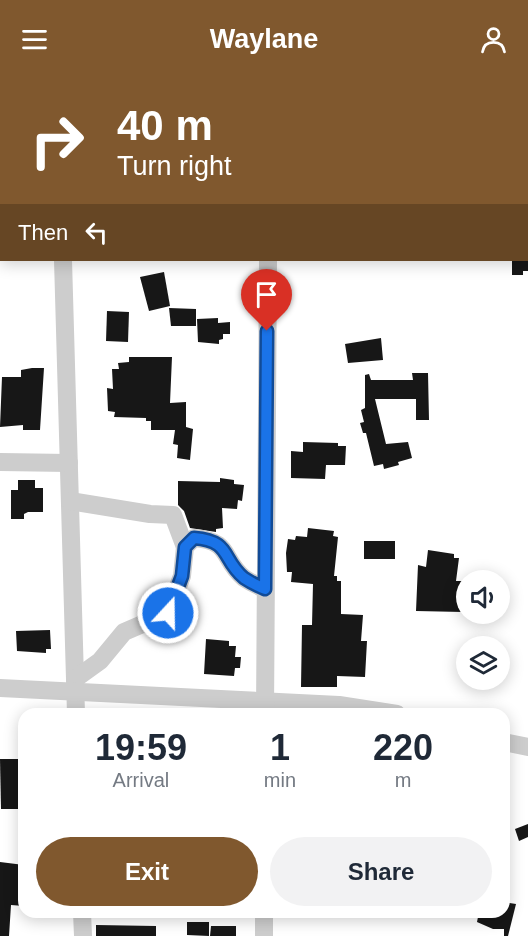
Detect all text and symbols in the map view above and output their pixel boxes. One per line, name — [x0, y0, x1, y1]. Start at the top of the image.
icon: menu — [18, 23, 51, 56]
icon: person — [477, 23, 510, 56]
text: Waylane — [210, 24, 318, 54]
icon: right — [18, 102, 96, 180]
text: 40 m — [117, 102, 213, 149]
text: Turn right — [117, 151, 232, 181]
icon: left — [80, 216, 113, 249]
text: Then — [18, 220, 68, 245]
pin — [241, 269, 292, 331]
icon: arrive — [250, 278, 283, 311]
map controls — [456, 570, 510, 690]
button: sound — [456, 570, 510, 624]
position arrow — [136, 581, 200, 645]
button: layers — [456, 636, 510, 690]
text: 19:59 — [95, 727, 187, 768]
text: 1 — [270, 727, 290, 768]
text: 220 — [373, 727, 433, 768]
text: Arrival — [113, 769, 169, 791]
text: min — [264, 769, 296, 791]
text: m — [395, 769, 411, 791]
button: Exit — [36, 837, 258, 906]
button: Share — [270, 837, 492, 906]

